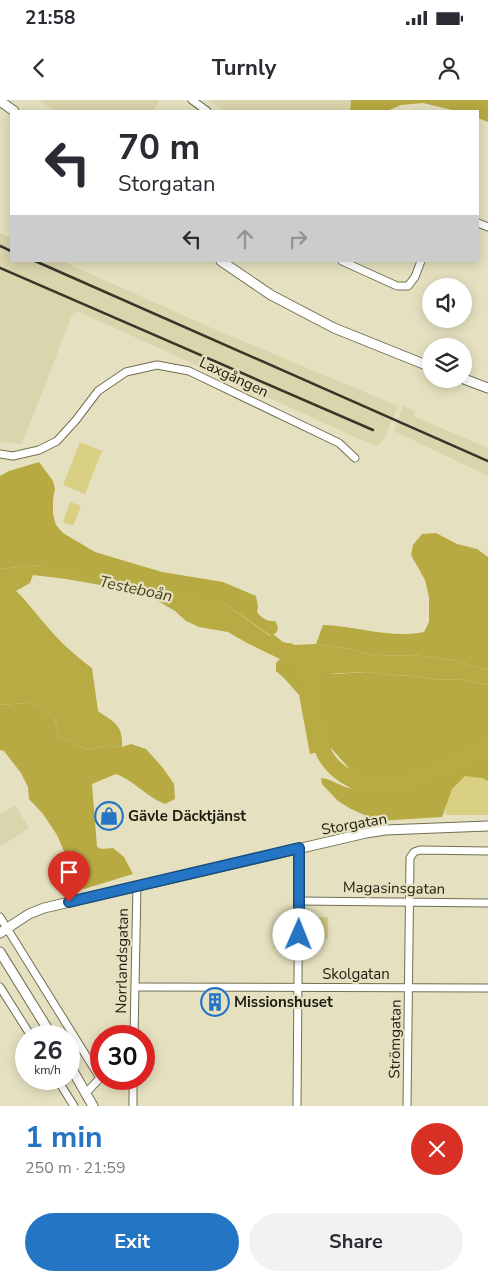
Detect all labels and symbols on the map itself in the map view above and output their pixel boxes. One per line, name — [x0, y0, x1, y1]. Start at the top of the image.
street label: Laxgången — [196, 352, 272, 402]
water label: Testeboån — [97, 570, 174, 607]
shop icon: Gävle Däcktjänst — [94, 801, 124, 831]
place label: Gävle Däcktjänst — [128, 806, 246, 826]
street label: Storgatan — [320, 808, 388, 840]
pin — [48, 851, 90, 902]
street label: Magasinsgatan — [343, 877, 445, 899]
street label: Norrlandsgatan — [111, 908, 133, 1014]
position arrow — [272, 908, 324, 960]
street label: Skolgatan — [322, 964, 390, 984]
building icon: Missionshuset — [200, 987, 230, 1017]
place label: Missionshuset — [234, 992, 333, 1012]
street label: Strömgatan — [384, 999, 406, 1079]
speed limit sign: 30 — [90, 1025, 155, 1090]

